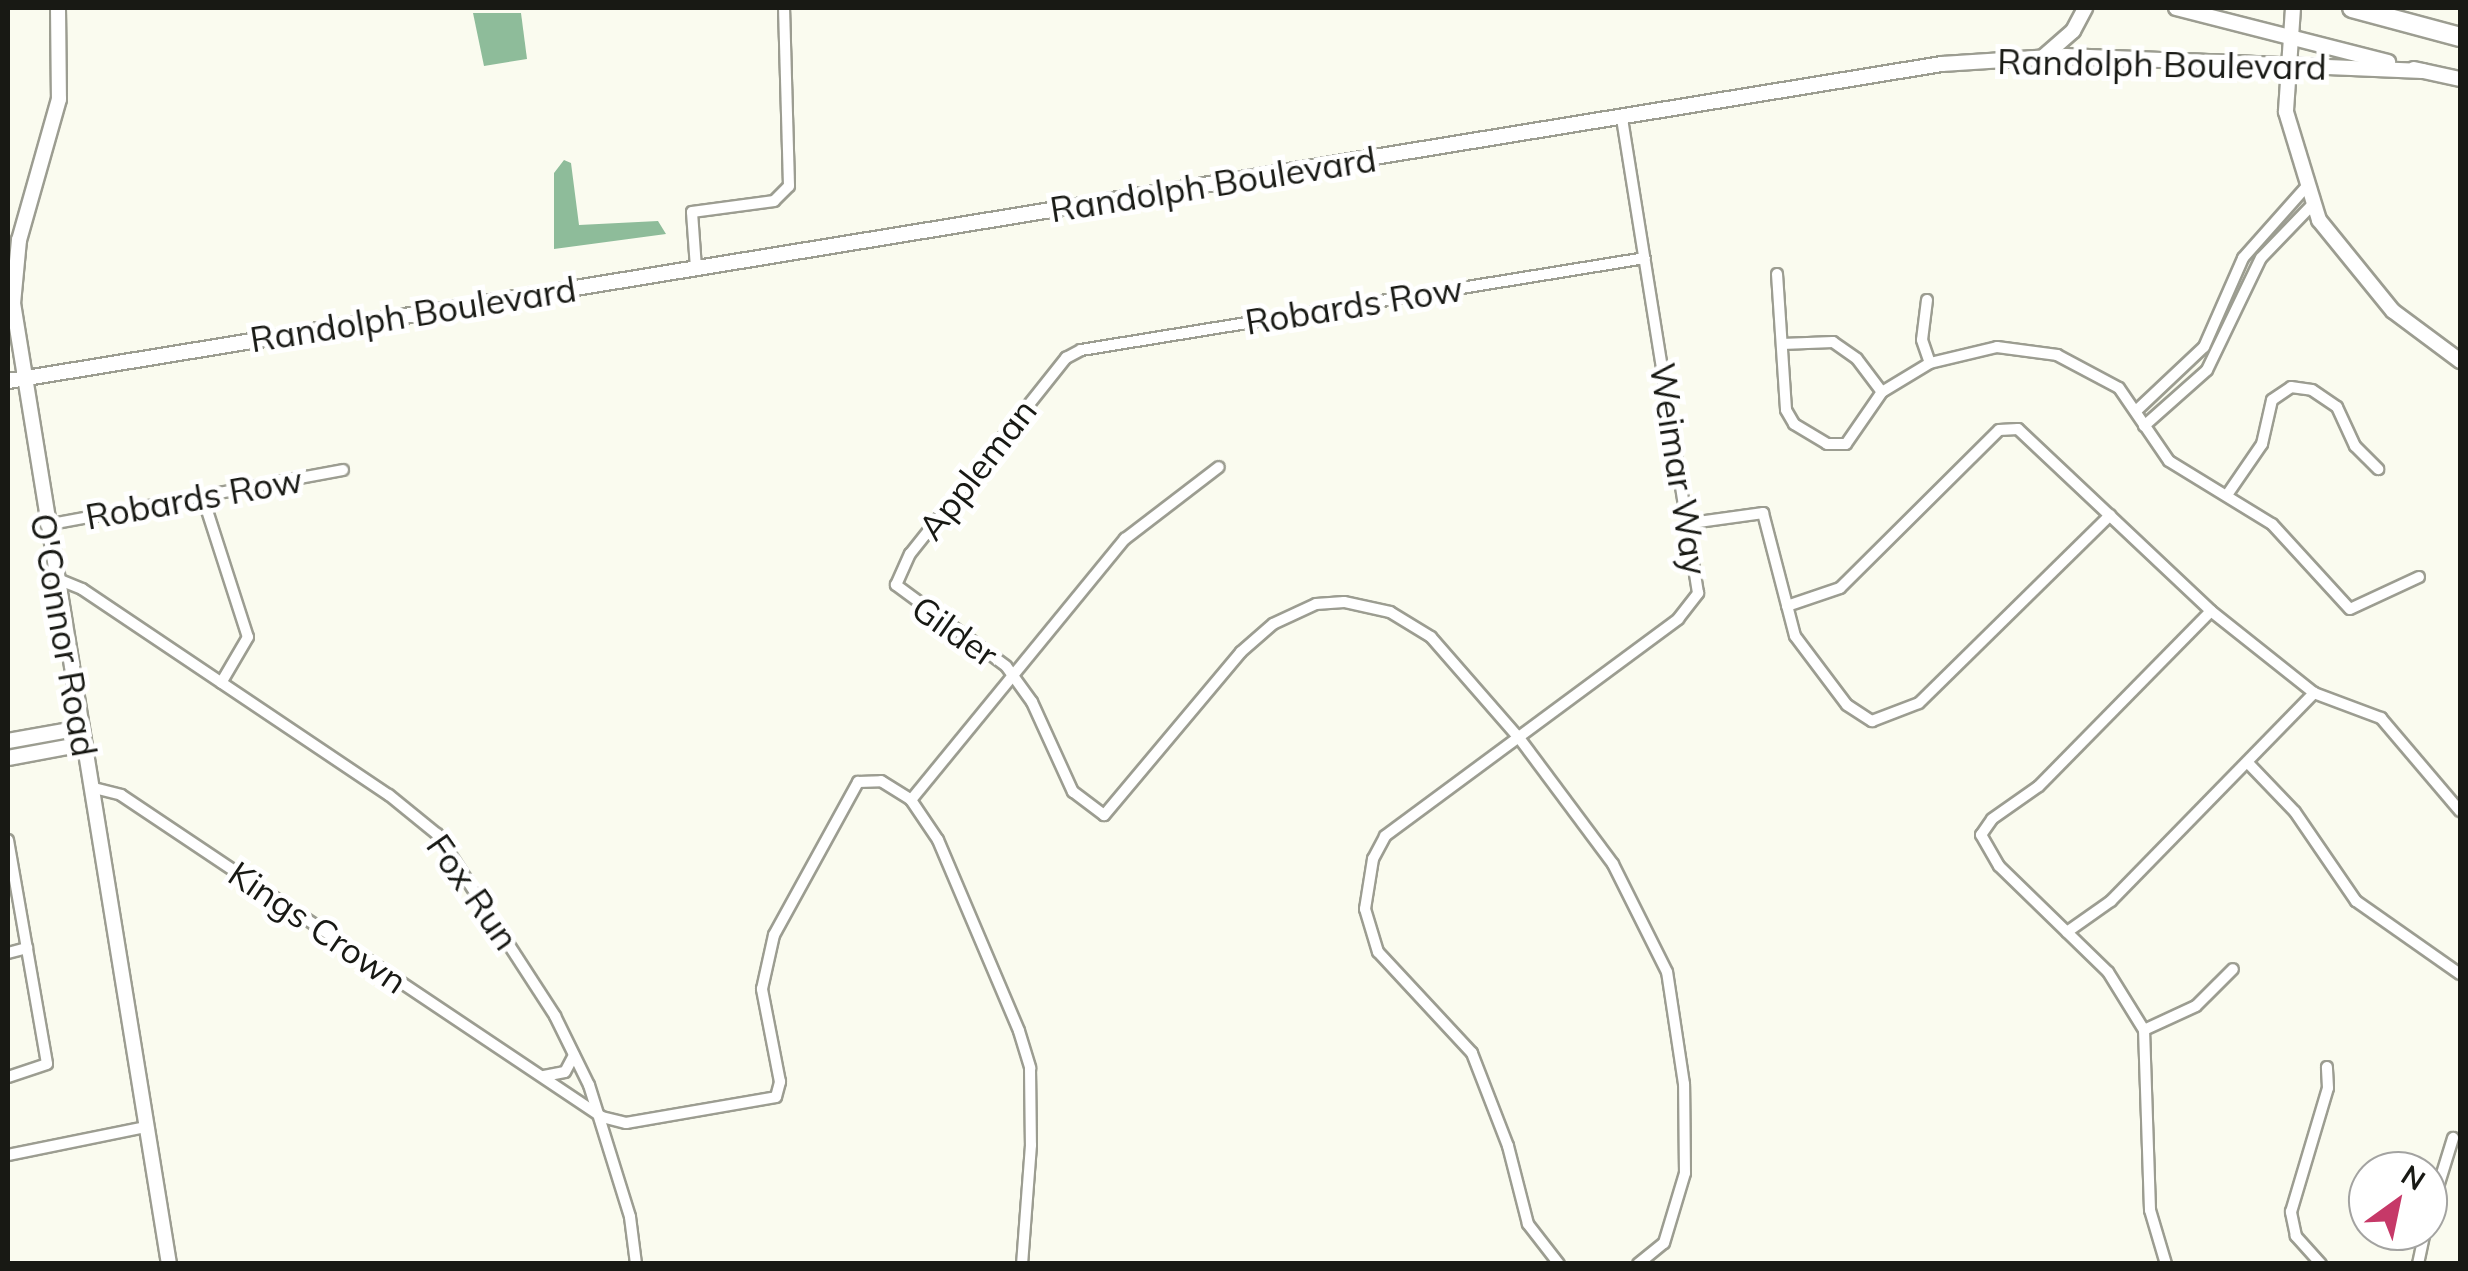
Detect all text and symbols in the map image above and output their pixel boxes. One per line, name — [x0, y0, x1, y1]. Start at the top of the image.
street label: Randolph Boulevard — [1997, 40, 2327, 88]
street label: Randolph Boulevard — [1047, 137, 1379, 231]
street label: Randolph Boulevard — [247, 267, 579, 361]
street label: Robards Row — [1242, 267, 1466, 343]
street label: Weimar Way — [1642, 360, 1716, 578]
street label: Appleman — [909, 390, 1045, 548]
street label: Robards Row — [82, 458, 306, 538]
street label: O'Connor Road — [22, 510, 106, 760]
street label: Gilder — [904, 587, 1006, 675]
street label: Fox Run — [418, 826, 528, 958]
street label: Kings Crown — [221, 852, 415, 1002]
north arrow — [2348, 1151, 2448, 1251]
text: N — [2395, 1157, 2432, 1198]

